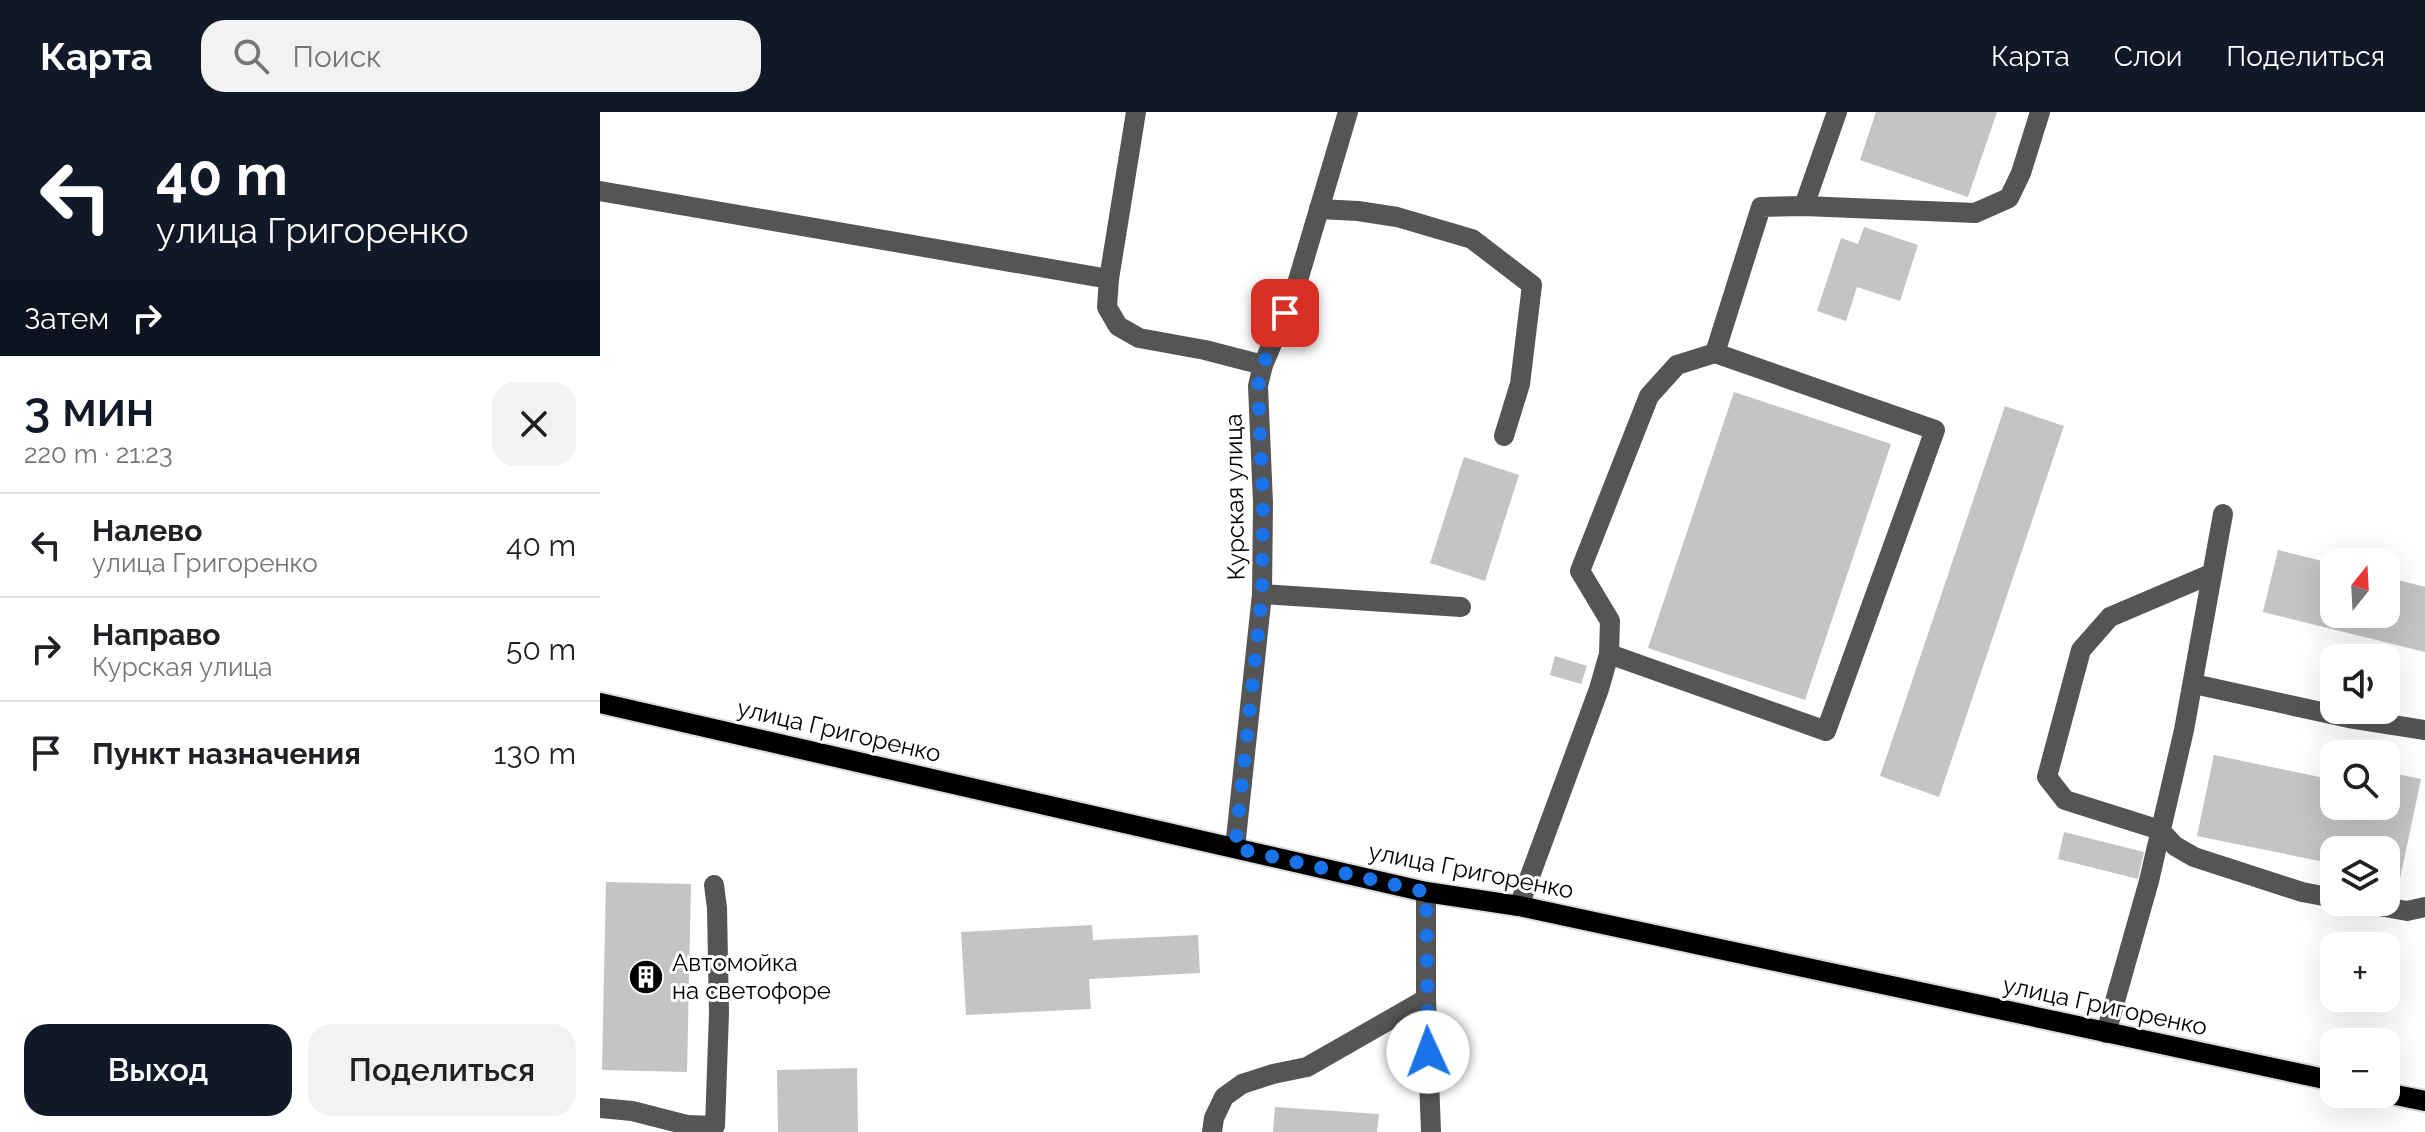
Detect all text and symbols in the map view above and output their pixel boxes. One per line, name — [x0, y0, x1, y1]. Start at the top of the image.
search box — [201, 20, 761, 92]
text: Карта — [40, 34, 153, 79]
icon: search — [229, 34, 273, 78]
text: Поиск — [293, 39, 382, 74]
text: Карта — [1991, 40, 2070, 73]
text: Слои — [2114, 40, 2182, 73]
text: Поделиться — [2226, 40, 2385, 73]
text: 40 m — [156, 142, 288, 208]
icon: left — [24, 144, 128, 248]
text: улица Григоренко — [156, 209, 469, 251]
pin — [1251, 279, 1319, 347]
icon: arrive — [1263, 291, 1307, 335]
icon: right — [125, 296, 169, 340]
text: Затем — [24, 301, 109, 336]
text: 3 мин — [24, 381, 154, 437]
button: close — [492, 382, 576, 466]
street label: Курская улица — [1219, 413, 1250, 581]
text: 220 m · 21:23 — [24, 439, 173, 469]
text: Налево — [92, 513, 202, 548]
icon: left — [24, 523, 68, 567]
text: 40 m — [506, 528, 576, 563]
text: улица Григоренко — [92, 548, 318, 578]
north arrow — [2320, 548, 2400, 628]
map controls — [2320, 548, 2400, 1108]
text: Направо — [92, 617, 221, 652]
icon: right — [24, 627, 68, 671]
text: 50 m — [506, 632, 576, 667]
button: sound — [2320, 644, 2400, 724]
text: Курская улица — [92, 652, 273, 682]
street label: улица Григоренко — [734, 693, 944, 768]
icon: arrive — [24, 731, 68, 775]
text: Пункт назначения — [92, 736, 361, 771]
text: 130 m — [494, 736, 576, 771]
button: search — [2320, 740, 2400, 820]
street label: улица Григоренко — [1366, 836, 1576, 905]
button: layers — [2320, 836, 2400, 916]
button: + — [2320, 932, 2400, 1012]
place label: Автомойка на светофоре — [672, 948, 831, 1005]
building icon: Автомойка на светофоре — [627, 958, 665, 996]
street label: улица Григоренко — [2000, 970, 2210, 1041]
position arrow — [1386, 1010, 1470, 1094]
button: Выход — [24, 1024, 292, 1116]
button: Поделиться — [308, 1024, 576, 1116]
button: − — [2320, 1028, 2400, 1108]

